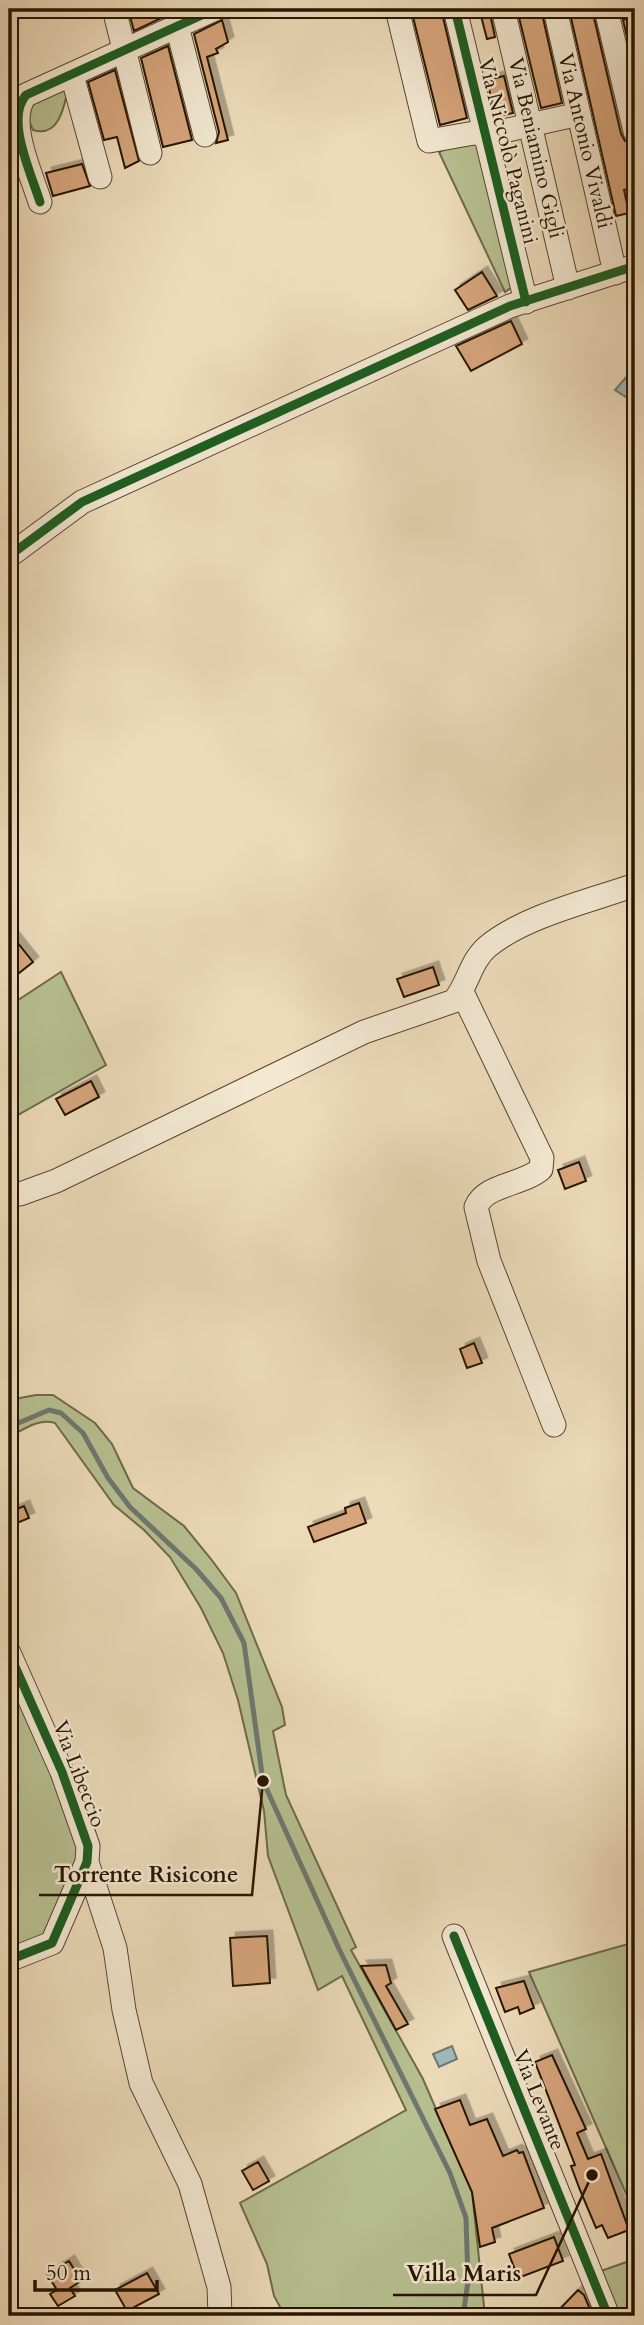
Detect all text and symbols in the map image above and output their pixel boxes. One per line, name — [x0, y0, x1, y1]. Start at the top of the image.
street label: Via Antonio Vivaldi — [551, 50, 619, 232]
street label: Via Niccolò Paganini — [471, 55, 545, 247]
street label: Via Beniamino Gigli — [501, 55, 571, 241]
street label: Via Libeccio — [45, 1717, 113, 1831]
callout: Torrente Risicone — [39, 1851, 252, 1895]
text: Torrente Risicone — [54, 1859, 238, 1890]
street label: Via Levante — [506, 2045, 572, 2155]
scale bar — [35, 2248, 158, 2292]
callout: Villa Maris — [393, 2251, 536, 2295]
text: Villa Maris — [407, 2258, 521, 2289]
text: 50 m — [46, 2259, 91, 2288]

